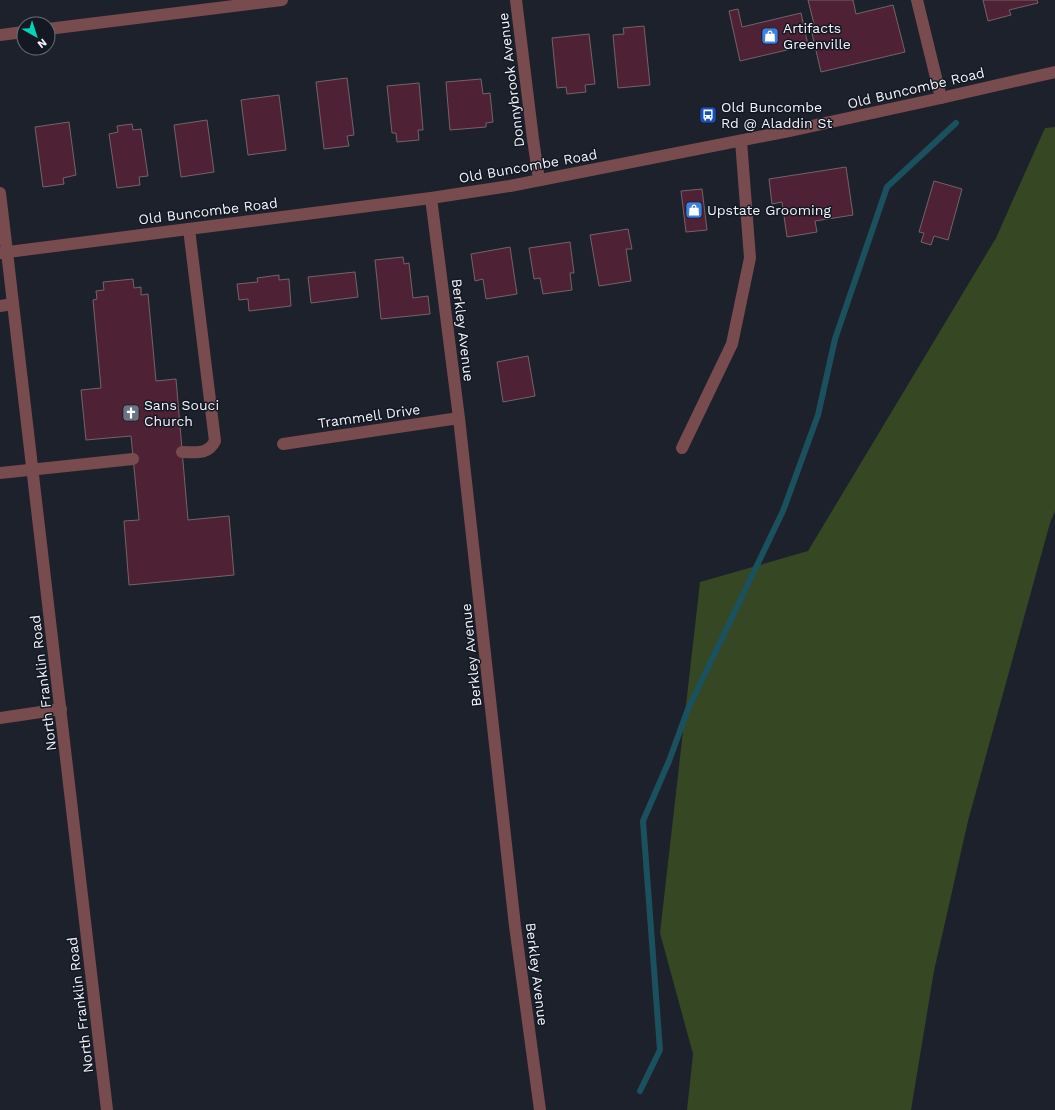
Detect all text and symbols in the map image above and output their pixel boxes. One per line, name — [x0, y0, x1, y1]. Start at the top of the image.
street label: Donnybrook Avenue — [495, 12, 527, 148]
north arrow — [16, 16, 56, 56]
place label: Artifacts Greenville — [783, 20, 851, 52]
shop icon: Artifacts Greenville — [760, 26, 780, 46]
text: N — [35, 36, 49, 51]
street label: Old Buncombe Road — [846, 64, 986, 112]
place label: Old Buncombe Rd @ Aladdin St — [721, 99, 832, 131]
bus stop icon: Old Buncombe Rd @ Aladdin St — [698, 105, 718, 125]
street label: Old Buncombe Road — [458, 146, 598, 186]
street label: Old Buncombe Road — [137, 195, 279, 227]
shop icon: Upstate Grooming — [684, 200, 704, 220]
place label: Upstate Grooming — [707, 202, 831, 218]
street label: Berkley Avenue — [449, 278, 477, 382]
place label: Sans Souci Church — [144, 397, 219, 429]
street label: Trammell Drive — [317, 401, 421, 431]
church icon: Sans Souci Church — [121, 403, 141, 423]
street label: Berkley Avenue — [458, 603, 484, 707]
street label: North Franklin Road — [27, 614, 59, 752]
street label: Berkley Avenue — [523, 922, 551, 1026]
street label: North Franklin Road — [64, 936, 96, 1074]

